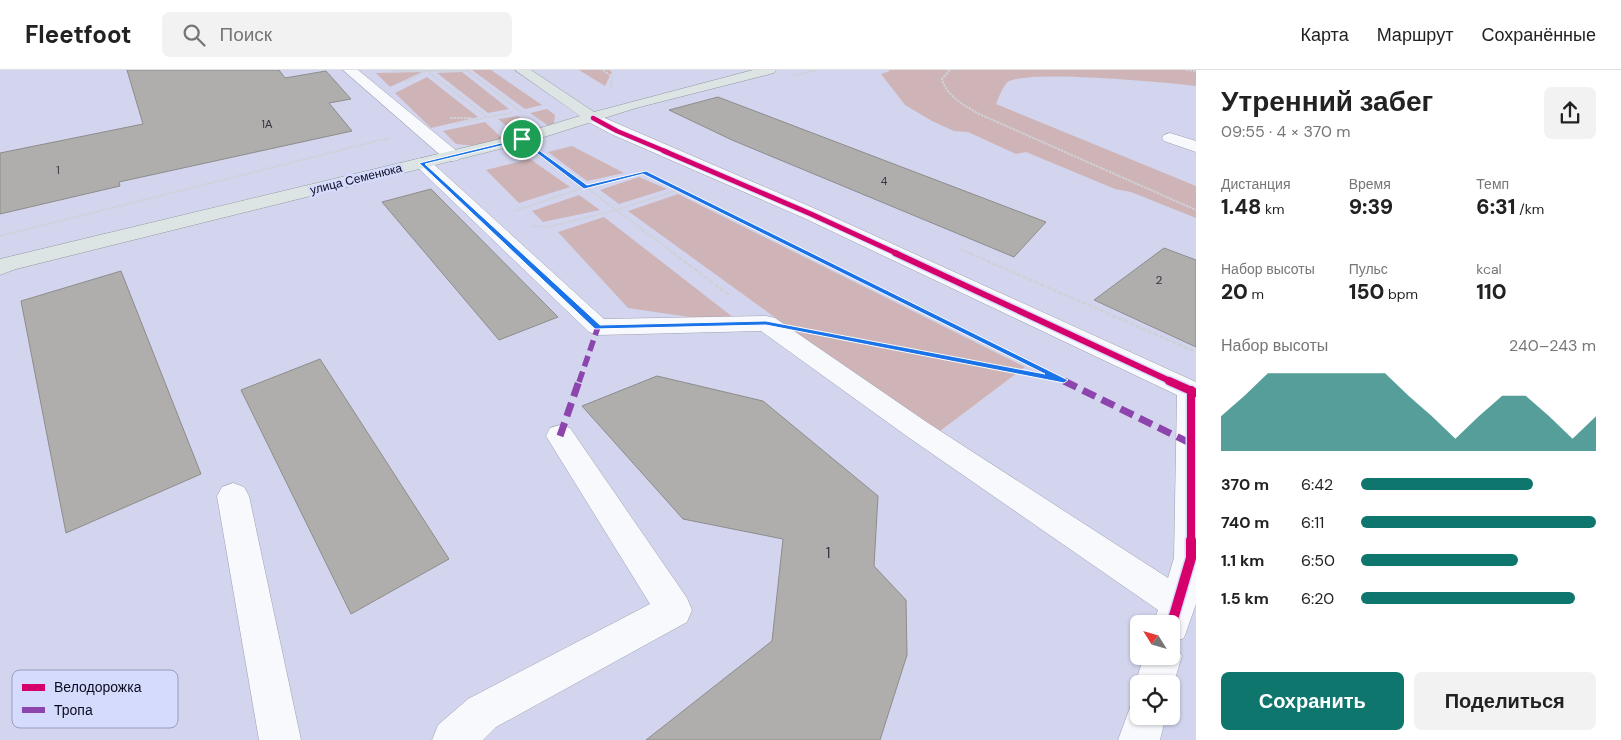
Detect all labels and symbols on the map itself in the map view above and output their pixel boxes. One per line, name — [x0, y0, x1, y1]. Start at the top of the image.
house number: 1А — [262, 117, 273, 131]
pin — [501, 118, 543, 160]
street label: улица Семенюка — [308, 160, 404, 198]
house number: 1 — [56, 163, 60, 177]
house number: 4 — [881, 174, 888, 188]
house number: 2 — [1156, 272, 1163, 288]
house number: 1 — [826, 543, 830, 563]
north arrow — [1130, 615, 1180, 665]
legend — [12, 670, 178, 728]
text: Велодорожка — [54, 678, 142, 696]
text: Тропа — [54, 701, 93, 719]

